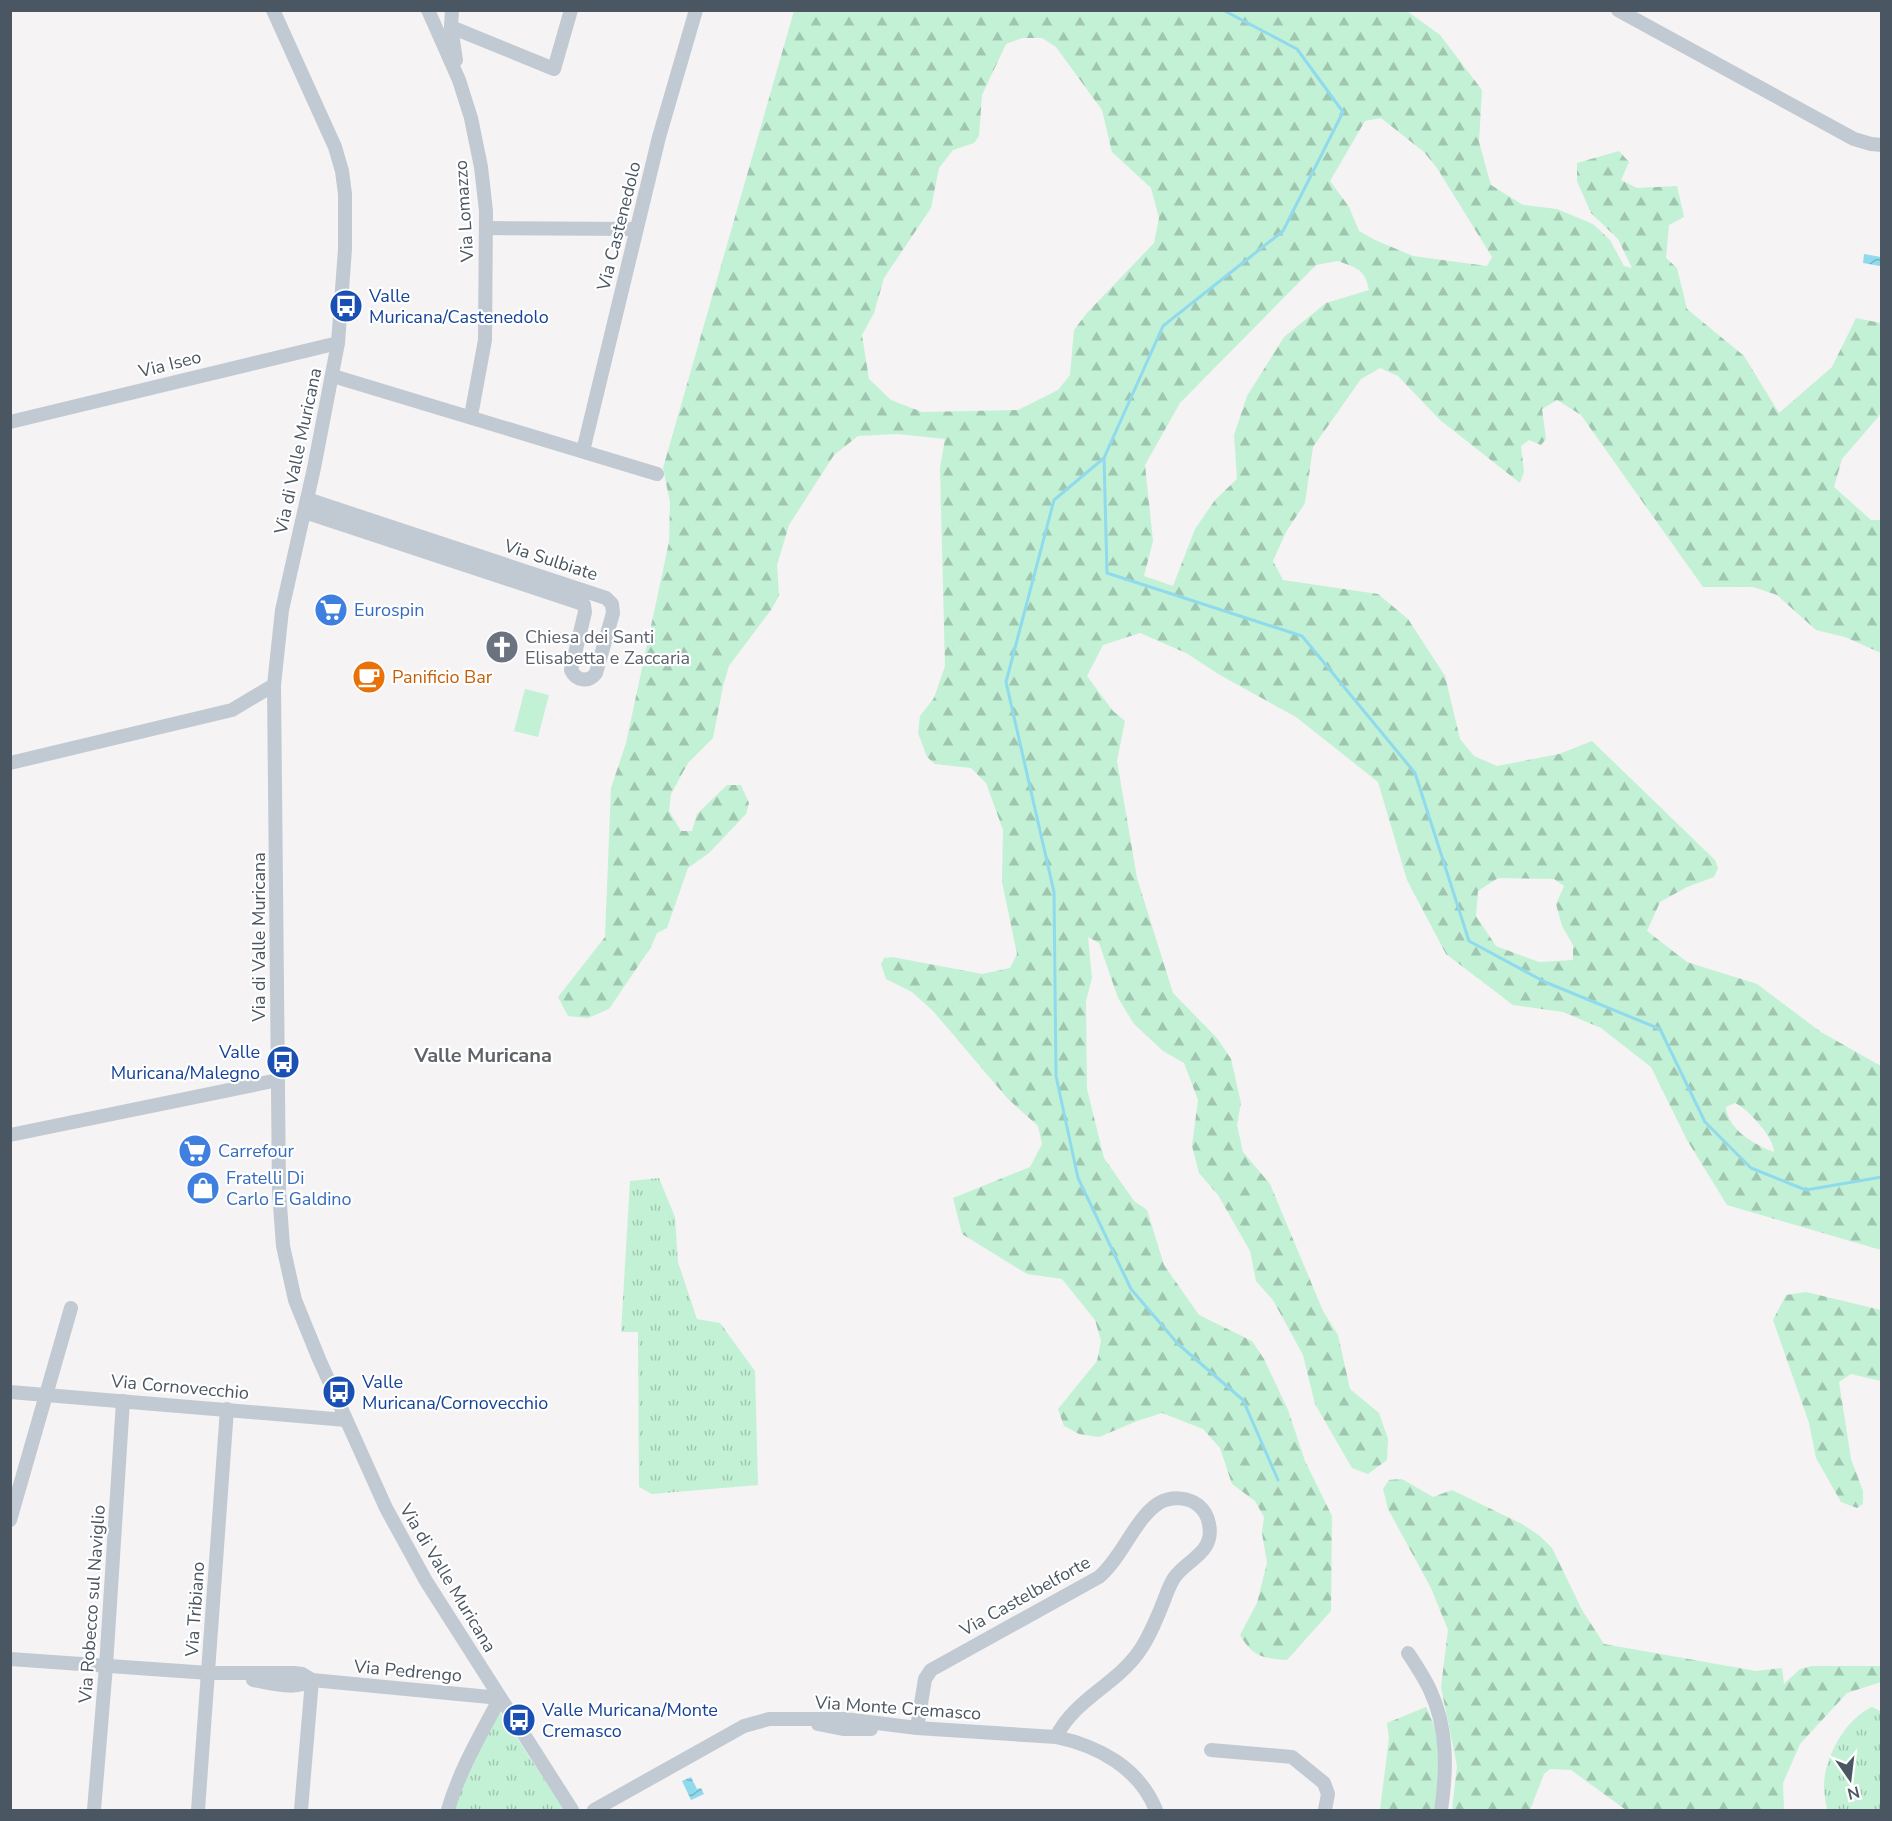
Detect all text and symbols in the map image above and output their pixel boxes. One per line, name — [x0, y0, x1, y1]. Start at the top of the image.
street label: Via Lomazzo — [448, 159, 480, 264]
street label: Via Castenedolo — [591, 159, 647, 294]
place label: Valle Muricana/Castenedolo — [368, 284, 549, 329]
bus stop icon: Valle Muricana/Castenedolo — [328, 288, 364, 324]
street label: Via Iseo — [135, 345, 204, 384]
street label: Via di Valle Muricana — [268, 366, 327, 537]
street label: Via Sulbiate — [500, 533, 601, 586]
supermarket icon: Eurospin — [313, 592, 349, 628]
place label: Eurospin — [354, 598, 424, 622]
place label: Chiesa dei Santi Elisabetta e Zaccaria — [525, 625, 690, 670]
church icon: Chiesa dei Santi Elisabetta e Zaccaria — [484, 629, 520, 665]
cafe icon: Panificio Bar — [351, 659, 387, 695]
place label: Panificio Bar — [392, 665, 493, 689]
street label: Via di Valle Muricana — [247, 852, 271, 1023]
place label: Valle Muricana/Malegno — [111, 1040, 260, 1085]
district label: Valle Muricana — [413, 1042, 552, 1069]
bus stop icon: Valle Muricana/Malegno — [265, 1044, 301, 1080]
supermarket icon: Carrefour — [177, 1133, 213, 1169]
place label: Carrefour — [218, 1139, 295, 1163]
place label: Fratelli Di Carlo E Galdino — [226, 1166, 352, 1211]
shop icon: Fratelli Di Carlo E Galdino — [185, 1170, 221, 1206]
street label: Via Cornovecchio — [109, 1369, 250, 1405]
place label: Valle Muricana/Cornovecchio — [361, 1370, 548, 1415]
bus stop icon: Valle Muricana/Cornovecchio — [321, 1374, 357, 1410]
street label: Via di Valle Muricana — [394, 1498, 502, 1657]
street label: Via Robecco sul Naviglio — [73, 1504, 111, 1705]
street label: Via Castelbelforte — [955, 1550, 1094, 1642]
street label: Via Tribiano — [180, 1561, 210, 1658]
street label: Via Pedrengo — [352, 1654, 463, 1688]
street label: Via Monte Cremasco — [813, 1690, 982, 1726]
place label: Valle Muricana/Monte Cremasco — [541, 1698, 718, 1743]
bus stop icon: Valle Muricana/Monte Cremasco — [501, 1702, 537, 1738]
north arrow — [1820, 1749, 1880, 1809]
text: N — [1845, 1780, 1862, 1805]

